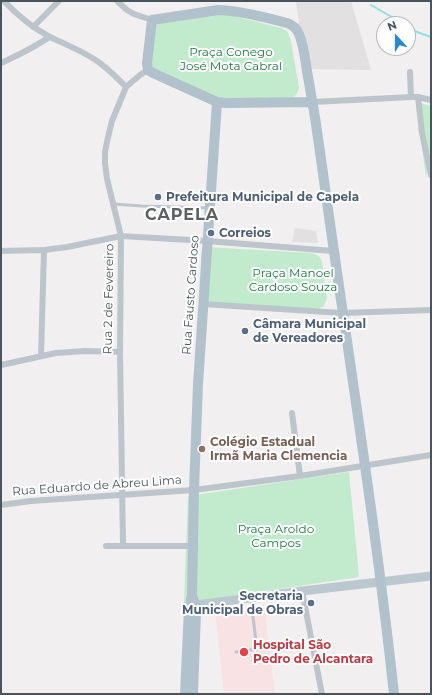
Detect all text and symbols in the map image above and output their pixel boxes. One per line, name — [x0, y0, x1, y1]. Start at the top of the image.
north arrow — [376, 16, 416, 56]
text: N — [385, 18, 399, 34]
park label: Praça Conego José Mota Cabral — [180, 45, 282, 73]
place label: Prefeitura Municipal de Capela — [166, 190, 359, 204]
marker: Prefeitura Municipal de Capela — [153, 192, 163, 202]
district label: CAPELA — [145, 205, 219, 225]
place label: Correios — [219, 226, 271, 240]
marker: Correios — [206, 228, 216, 238]
street label: Rua Fausto Cardoso — [180, 235, 202, 355]
street label: Rua 2 de Fevereiro — [101, 243, 117, 355]
park label: Praça Manoel Cardoso Souza — [249, 266, 337, 294]
place label: Câmara Municipal de Vereadores — [253, 317, 366, 345]
marker: Câmara Municipal de Vereadores — [240, 326, 250, 336]
place label: Colégio Estadual Irmã Maria Clemencia — [210, 435, 347, 463]
marker: Colégio Estadual Irmã Maria Clemencia — [197, 444, 207, 454]
street label: Rua Eduardo de Abreu Lima — [12, 473, 182, 499]
park label: Praça Aroldo Campos — [238, 522, 314, 550]
place label: Secretaria Municipal de Obras — [182, 589, 303, 617]
marker: Secretaria Municipal de Obras — [306, 598, 316, 608]
place label: Hospital São Pedro de Alcantara — [253, 638, 373, 666]
marker: Hospital São Pedro de Alcantara — [238, 646, 250, 658]

